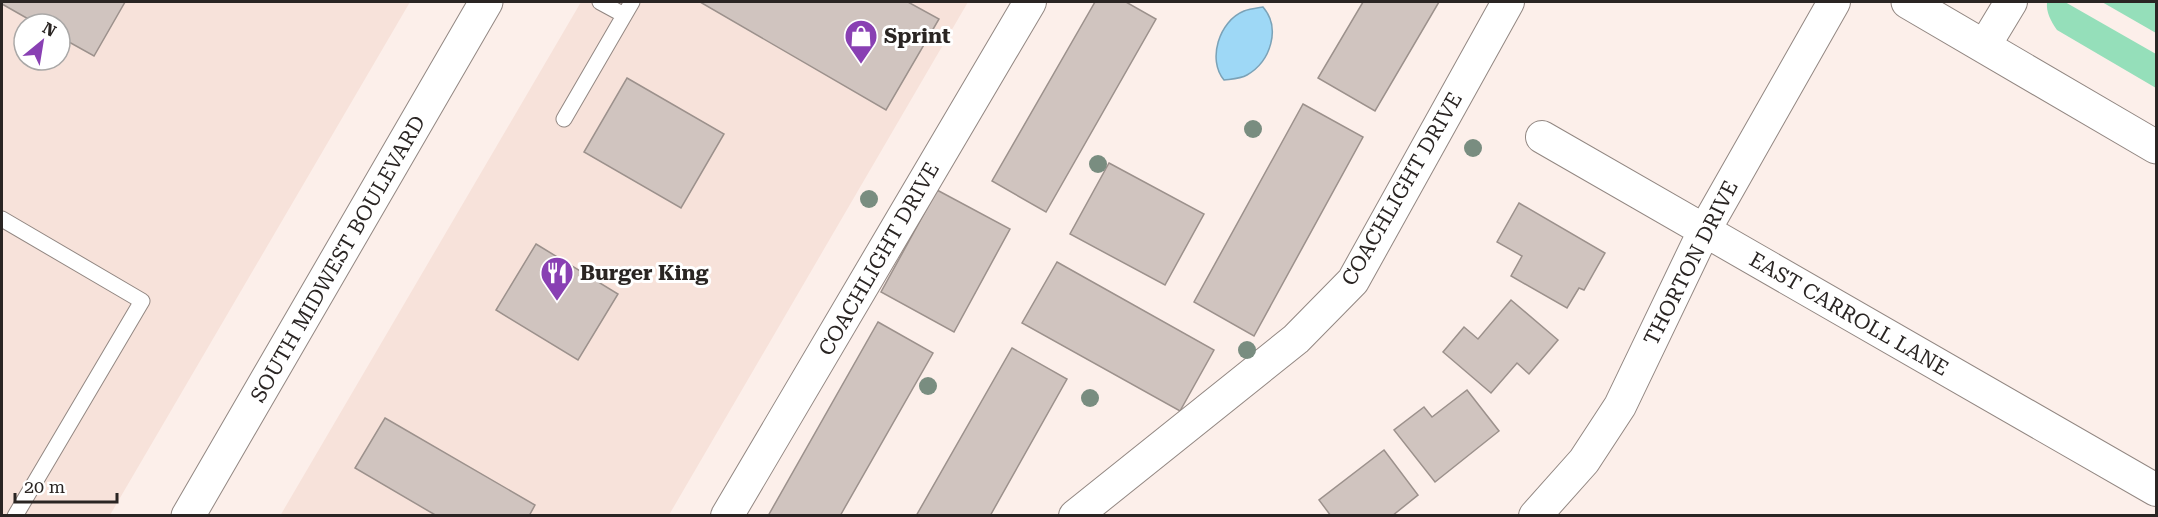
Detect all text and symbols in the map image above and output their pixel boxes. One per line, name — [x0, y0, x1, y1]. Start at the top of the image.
north arrow — [12, 12, 72, 72]
text: N — [39, 18, 59, 41]
shop icon: Sprint — [843, 18, 879, 65]
place label: Sprint — [884, 24, 951, 48]
street label: COACHLIGHT DRIVE — [1337, 88, 1467, 290]
street label: SOUTH MIDWEST BOULEVARD — [246, 111, 430, 407]
street label: COACHLIGHT DRIVE — [814, 158, 944, 360]
street label: THORTON DRIVE — [1639, 177, 1743, 349]
street label: EAST CARROLL LANE — [1745, 247, 1953, 381]
restaurant icon: Burger King — [539, 255, 575, 302]
place label: Burger King — [580, 261, 708, 285]
scale bar — [15, 466, 117, 504]
text: 20 m — [24, 476, 65, 497]

